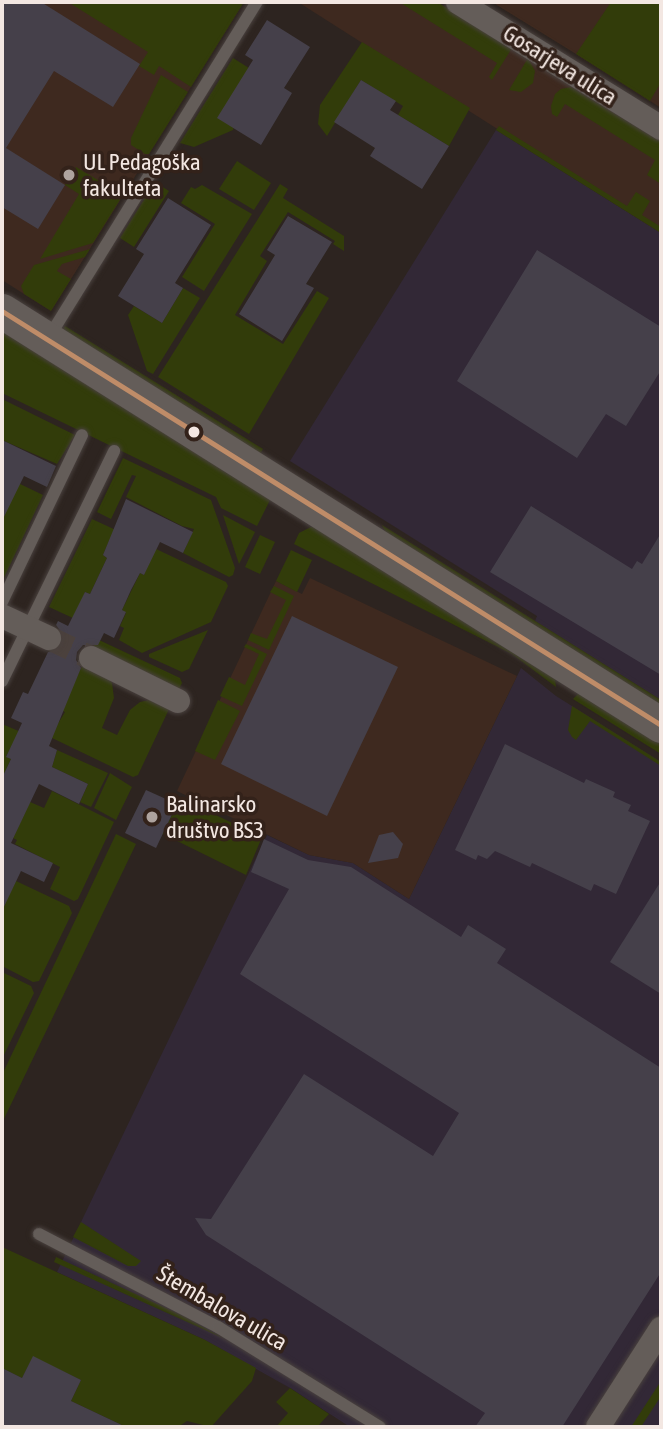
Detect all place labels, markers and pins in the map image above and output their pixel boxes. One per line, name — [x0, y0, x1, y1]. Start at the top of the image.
place label: UL Pedagoška fakulteta — [83, 148, 201, 202]
marker: UL Pedagoška fakulteta — [61, 167, 77, 183]
unlabelled marker — [187, 425, 201, 439]
place label: Balinarsko društvo BS3 — [166, 790, 264, 844]
marker: Balinarsko društvo BS3 — [144, 809, 160, 825]

